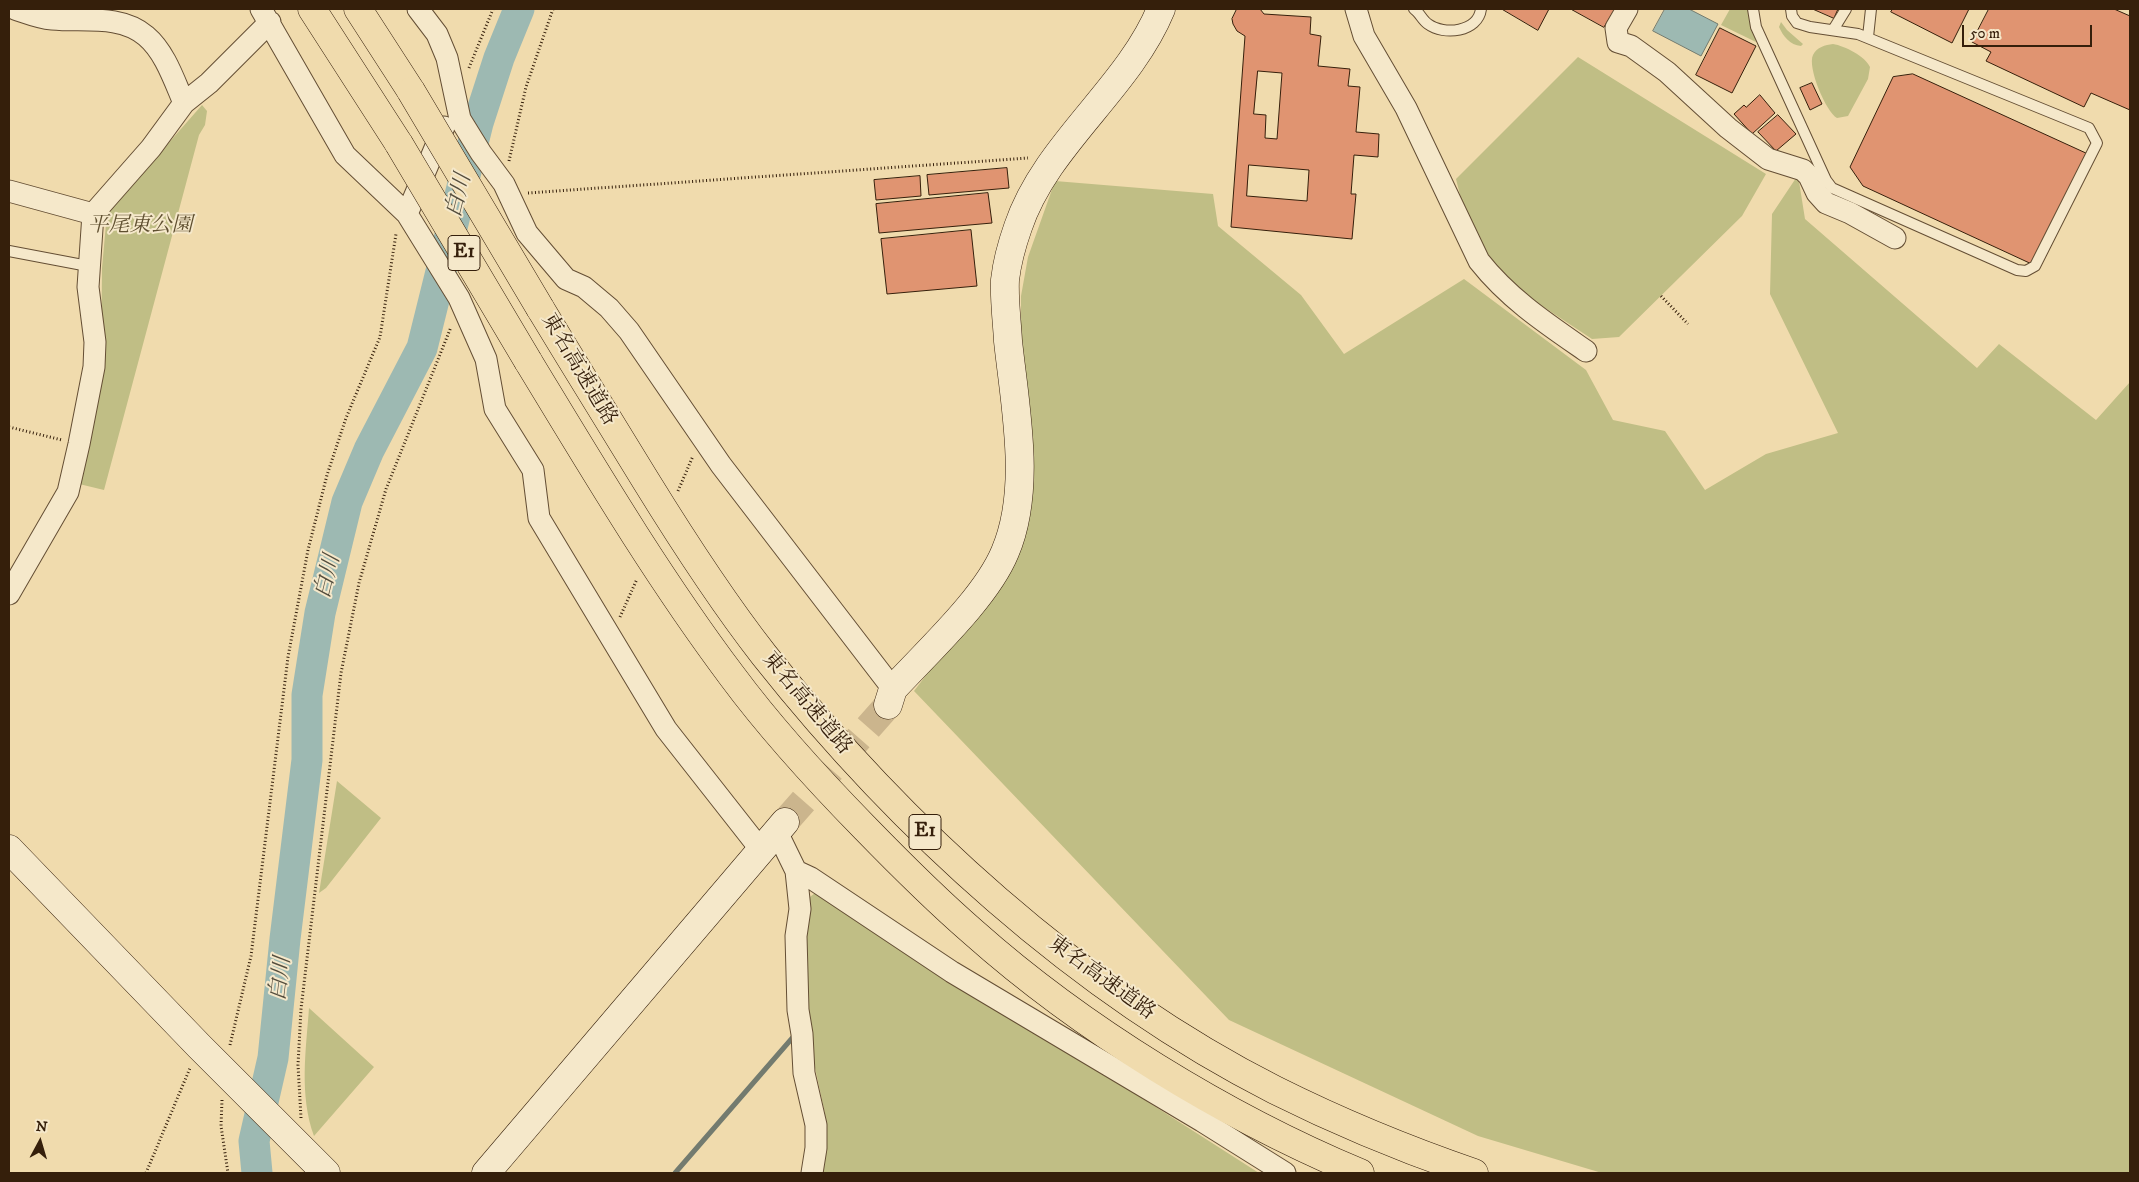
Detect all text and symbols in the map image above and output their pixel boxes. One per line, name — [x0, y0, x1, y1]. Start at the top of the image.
scale bar — [1964, 15, 2094, 47]
text: 50 m — [1970, 24, 2000, 43]
water label: 白川 — [442, 171, 478, 221]
park label: 平尾東公園 — [88, 214, 192, 240]
road number: E1 — [448, 236, 480, 270]
street label: 東名高速道路 — [535, 310, 621, 430]
water label: 白川 — [311, 552, 347, 602]
street label: 東名高速道路 — [756, 648, 856, 760]
road number: E1 — [909, 814, 941, 850]
street label: 東名高速道路 — [1043, 932, 1159, 1026]
water label: 白川 — [266, 956, 298, 1002]
north arrow — [15, 1117, 65, 1167]
text: N — [35, 1118, 48, 1137]

